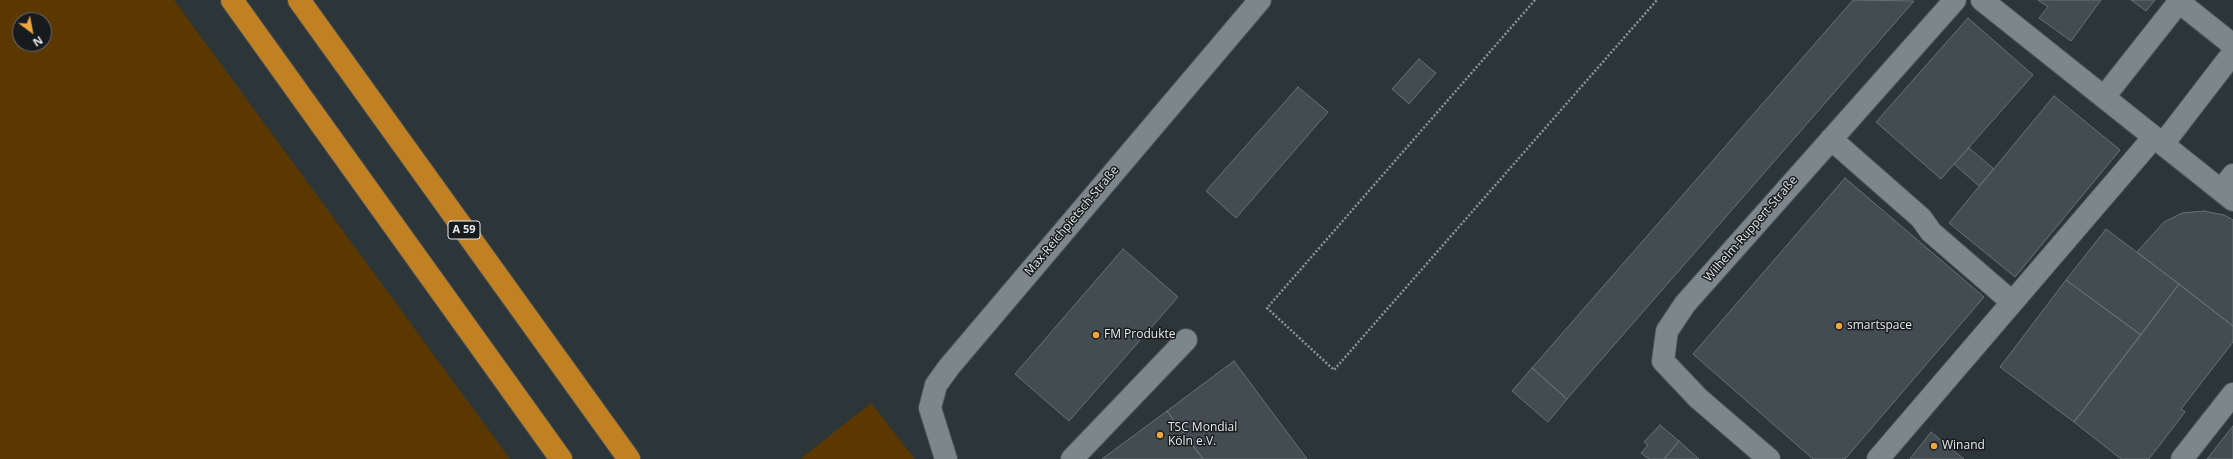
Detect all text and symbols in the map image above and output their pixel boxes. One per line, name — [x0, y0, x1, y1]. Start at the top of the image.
north arrow — [12, 12, 52, 52]
text: N — [30, 33, 46, 50]
street label: Max-Reichpietsch-Straße — [1022, 163, 1122, 279]
street label: Wilhelm-Ruppert-Straße — [1701, 173, 1801, 285]
road number: A 59 — [448, 221, 480, 239]
place label: smartspace — [1847, 319, 1912, 333]
marker: smartspace — [1834, 321, 1844, 331]
place label: FM Produkte — [1104, 328, 1175, 342]
marker: FM Produkte — [1091, 330, 1101, 340]
place label: TSC Mondial Köln e.V. — [1168, 421, 1237, 449]
marker: TSC Mondial Köln e.V. — [1155, 430, 1165, 440]
place label: Winand — [1942, 439, 1985, 453]
marker: Winand — [1929, 441, 1939, 451]

